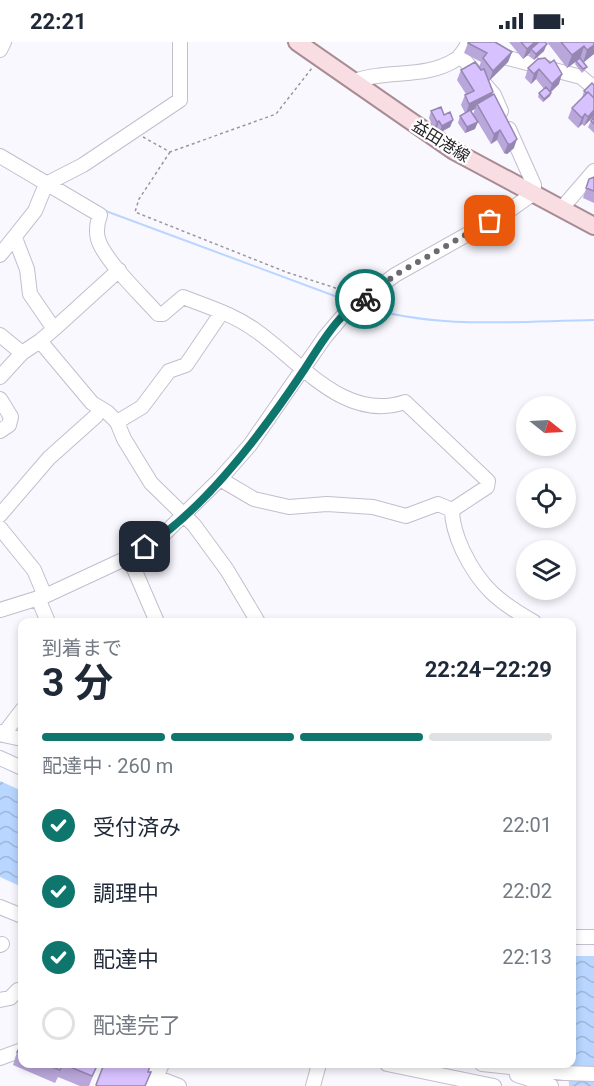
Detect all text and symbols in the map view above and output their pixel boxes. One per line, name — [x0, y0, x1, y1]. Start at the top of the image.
text: 22:21 — [30, 9, 87, 34]
street label: 益田港線 — [409, 116, 473, 166]
pin — [464, 195, 515, 246]
icon: bag — [473, 204, 506, 237]
courier — [335, 269, 395, 329]
icon: bike — [349, 283, 382, 316]
north arrow — [516, 396, 576, 456]
map controls — [516, 396, 576, 600]
button: locate — [516, 468, 576, 528]
pin — [119, 521, 170, 572]
icon: home — [128, 530, 161, 563]
button: layers — [516, 540, 576, 600]
text: 到着まで — [42, 636, 122, 660]
text: 22:24–22:29 — [425, 657, 552, 682]
text: 3 分 — [42, 660, 113, 706]
text: 配達中 · 260 m — [42, 754, 173, 778]
icon: check — [42, 809, 75, 842]
text: 22:01 — [502, 813, 552, 837]
text: 受付済み — [93, 815, 181, 840]
icon: check — [42, 875, 75, 908]
text: 22:02 — [502, 879, 552, 903]
text: 調理中 — [93, 881, 159, 906]
icon: check — [42, 941, 75, 974]
text: 22:13 — [502, 945, 552, 969]
text: 配達中 — [93, 947, 159, 972]
text: 配達完了 — [93, 1013, 181, 1038]

